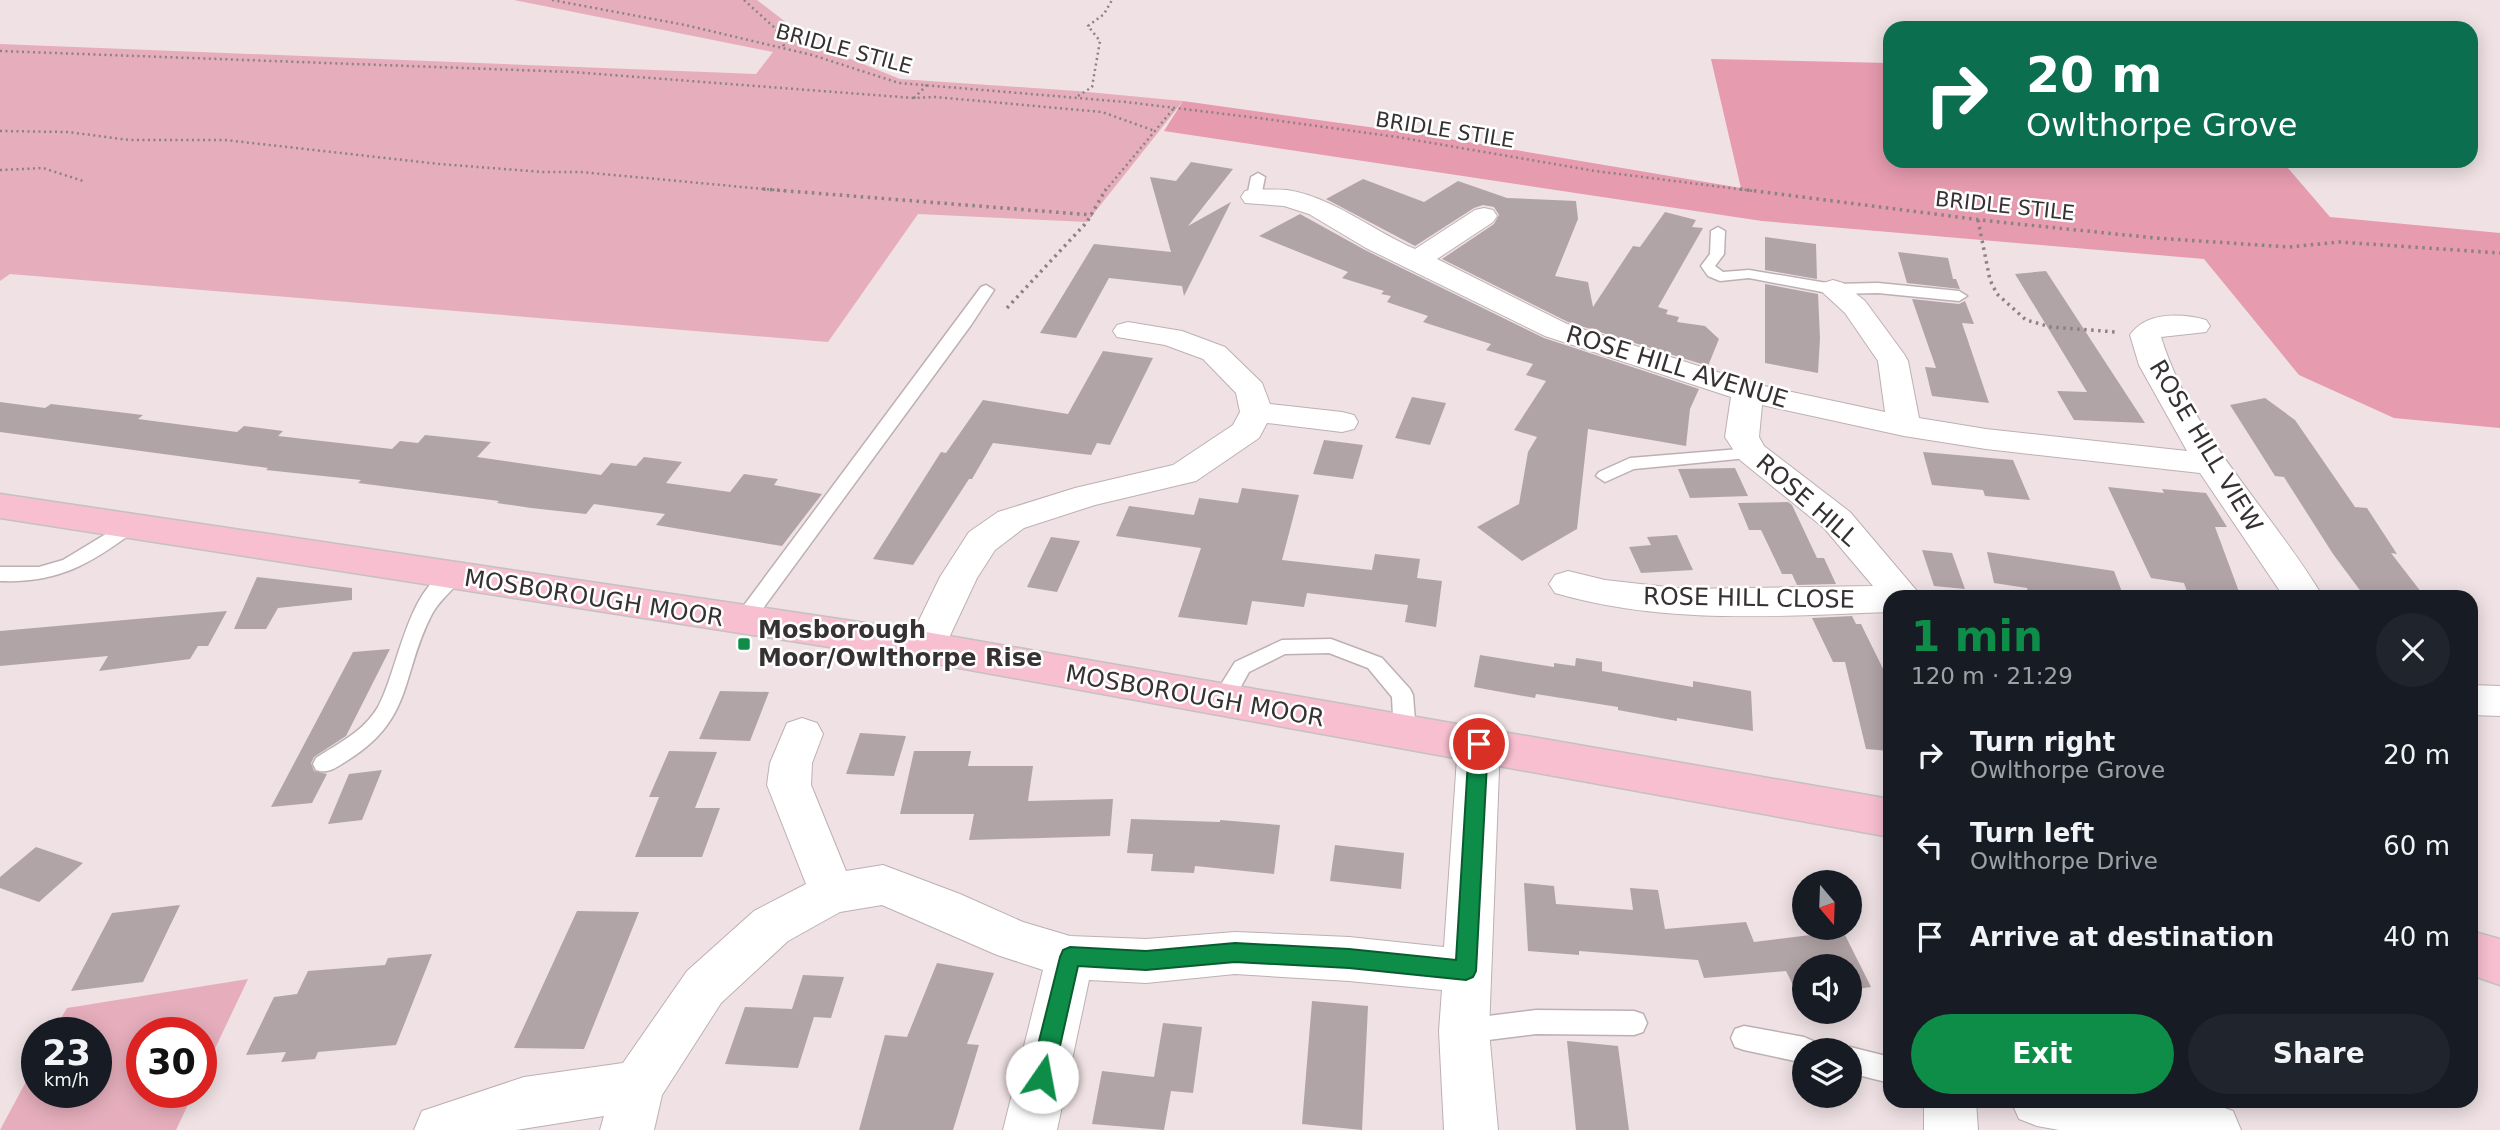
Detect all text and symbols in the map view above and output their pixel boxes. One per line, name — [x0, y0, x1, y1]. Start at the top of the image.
street label: BRIDLE STILE — [773, 19, 915, 79]
text: 20 m — [2026, 47, 2162, 104]
icon: right — [1911, 49, 2002, 140]
text: Owlthorpe Grove — [2026, 106, 2297, 144]
street label: BRIDLE STILE — [1374, 107, 1516, 153]
street label: BRIDLE STILE — [1934, 187, 2076, 225]
street label: ROSE HILL AVENUE — [1563, 320, 1791, 414]
street label: ROSE HILL VIEW — [2144, 355, 2268, 537]
street label: ROSE HILL — [1750, 448, 1864, 552]
street label: MOSBOROUGH MOOR — [462, 564, 726, 632]
street label: ROSE HILL CLOSE — [1643, 582, 1855, 614]
text: 1 min — [1911, 612, 2043, 661]
button: close — [2376, 613, 2450, 687]
place label: Mosborough Moor/Owlthorpe Rise — [758, 616, 1042, 672]
marker: Mosborough Moor/Owlthorpe Rise — [736, 636, 752, 652]
street label: MOSBOROUGH MOOR — [1063, 659, 1327, 733]
text: 120 m · 21:29 — [1911, 663, 2073, 689]
pin — [1449, 714, 1509, 774]
icon: arrive — [1460, 725, 1498, 763]
text: Turn right — [1970, 727, 2115, 757]
icon: right — [1911, 736, 1949, 774]
text: 20 m — [2383, 740, 2450, 770]
text: Owlthorpe Grove — [1970, 757, 2165, 783]
text: Turn left — [1970, 818, 2094, 848]
icon: left — [1911, 827, 1949, 865]
text: 60 m — [2383, 831, 2450, 861]
text: Owlthorpe Drive — [1970, 848, 2158, 874]
north arrow — [1792, 870, 1862, 940]
map controls — [1792, 870, 1862, 1108]
icon: arrive — [1911, 918, 1949, 956]
text: Arrive at destination — [1970, 922, 2274, 952]
text: 40 m — [2383, 922, 2450, 952]
button: sound — [1792, 954, 1862, 1024]
button: Exit — [1911, 1014, 2174, 1094]
button: Share — [2188, 1014, 2450, 1094]
speed limit sign: 30 — [126, 1017, 217, 1108]
text: 23 — [42, 1033, 91, 1073]
button: layers — [1792, 1038, 1862, 1108]
position arrow — [1005, 1040, 1079, 1114]
text: km/h — [44, 1069, 89, 1090]

